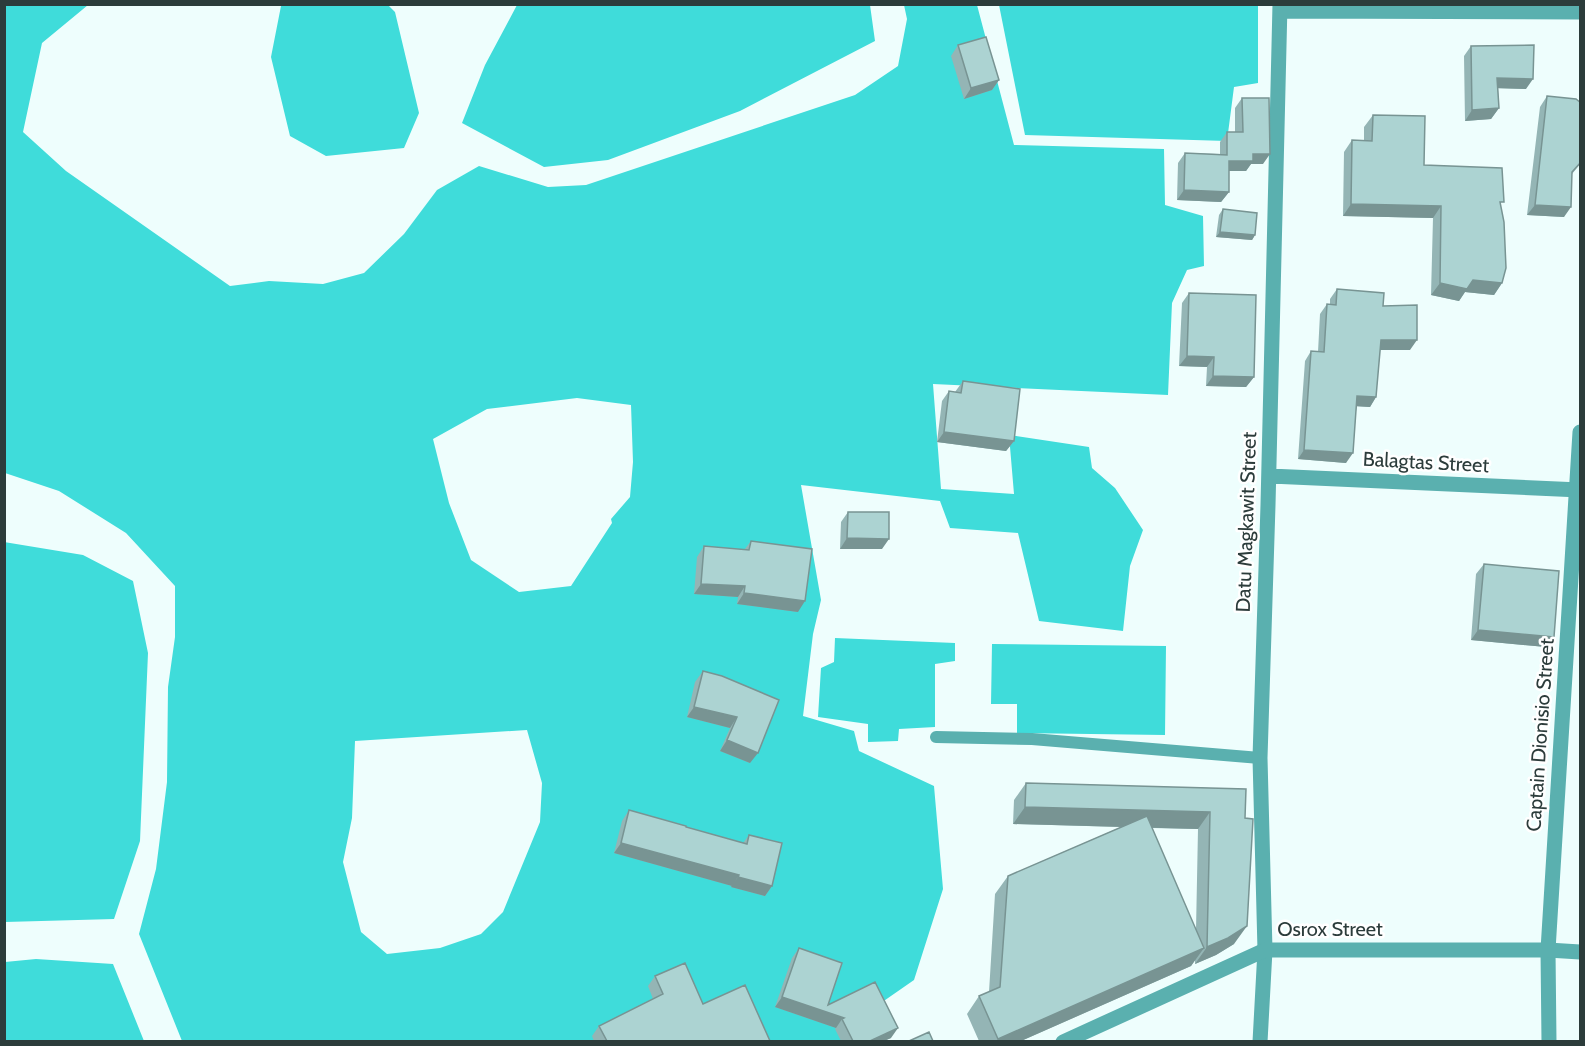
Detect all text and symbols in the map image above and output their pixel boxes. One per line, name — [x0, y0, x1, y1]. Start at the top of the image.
street label: Datu Magkawit Street — [1231, 431, 1261, 613]
street label: Balagtas Street — [1362, 447, 1490, 477]
street label: Captain Dionisio Street — [1521, 637, 1559, 832]
street label: Osrox Street — [1277, 917, 1383, 941]

